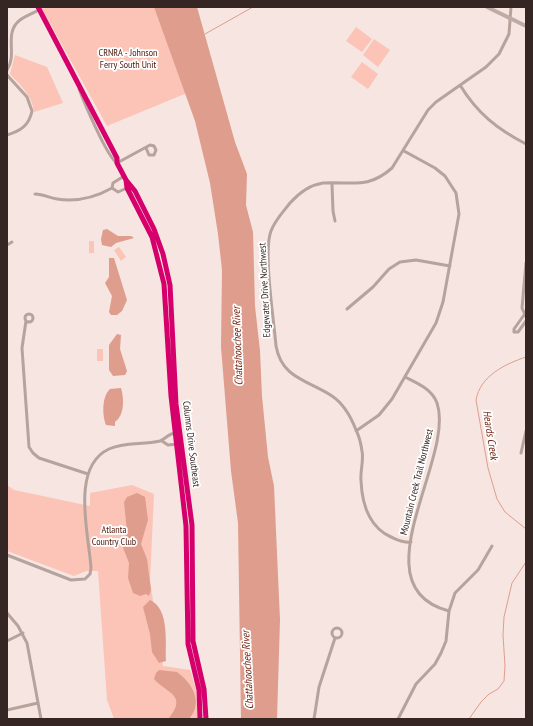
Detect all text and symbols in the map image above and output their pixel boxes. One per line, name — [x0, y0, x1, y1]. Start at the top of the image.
park label: CRNRA - Johnson Ferry South Unit — [99, 47, 157, 70]
street label: Edgewater Drive Northwest — [257, 242, 273, 338]
water label: Chattahoochee River — [230, 306, 246, 386]
street label: Columns Drive Southeast — [180, 400, 202, 488]
water label: Heards Creek — [480, 409, 500, 461]
street label: Mountain Creek Trail Northwest — [398, 428, 436, 536]
park label: Atlanta Country Club — [92, 524, 136, 548]
water label: Chattahoochee River — [239, 630, 257, 710]

